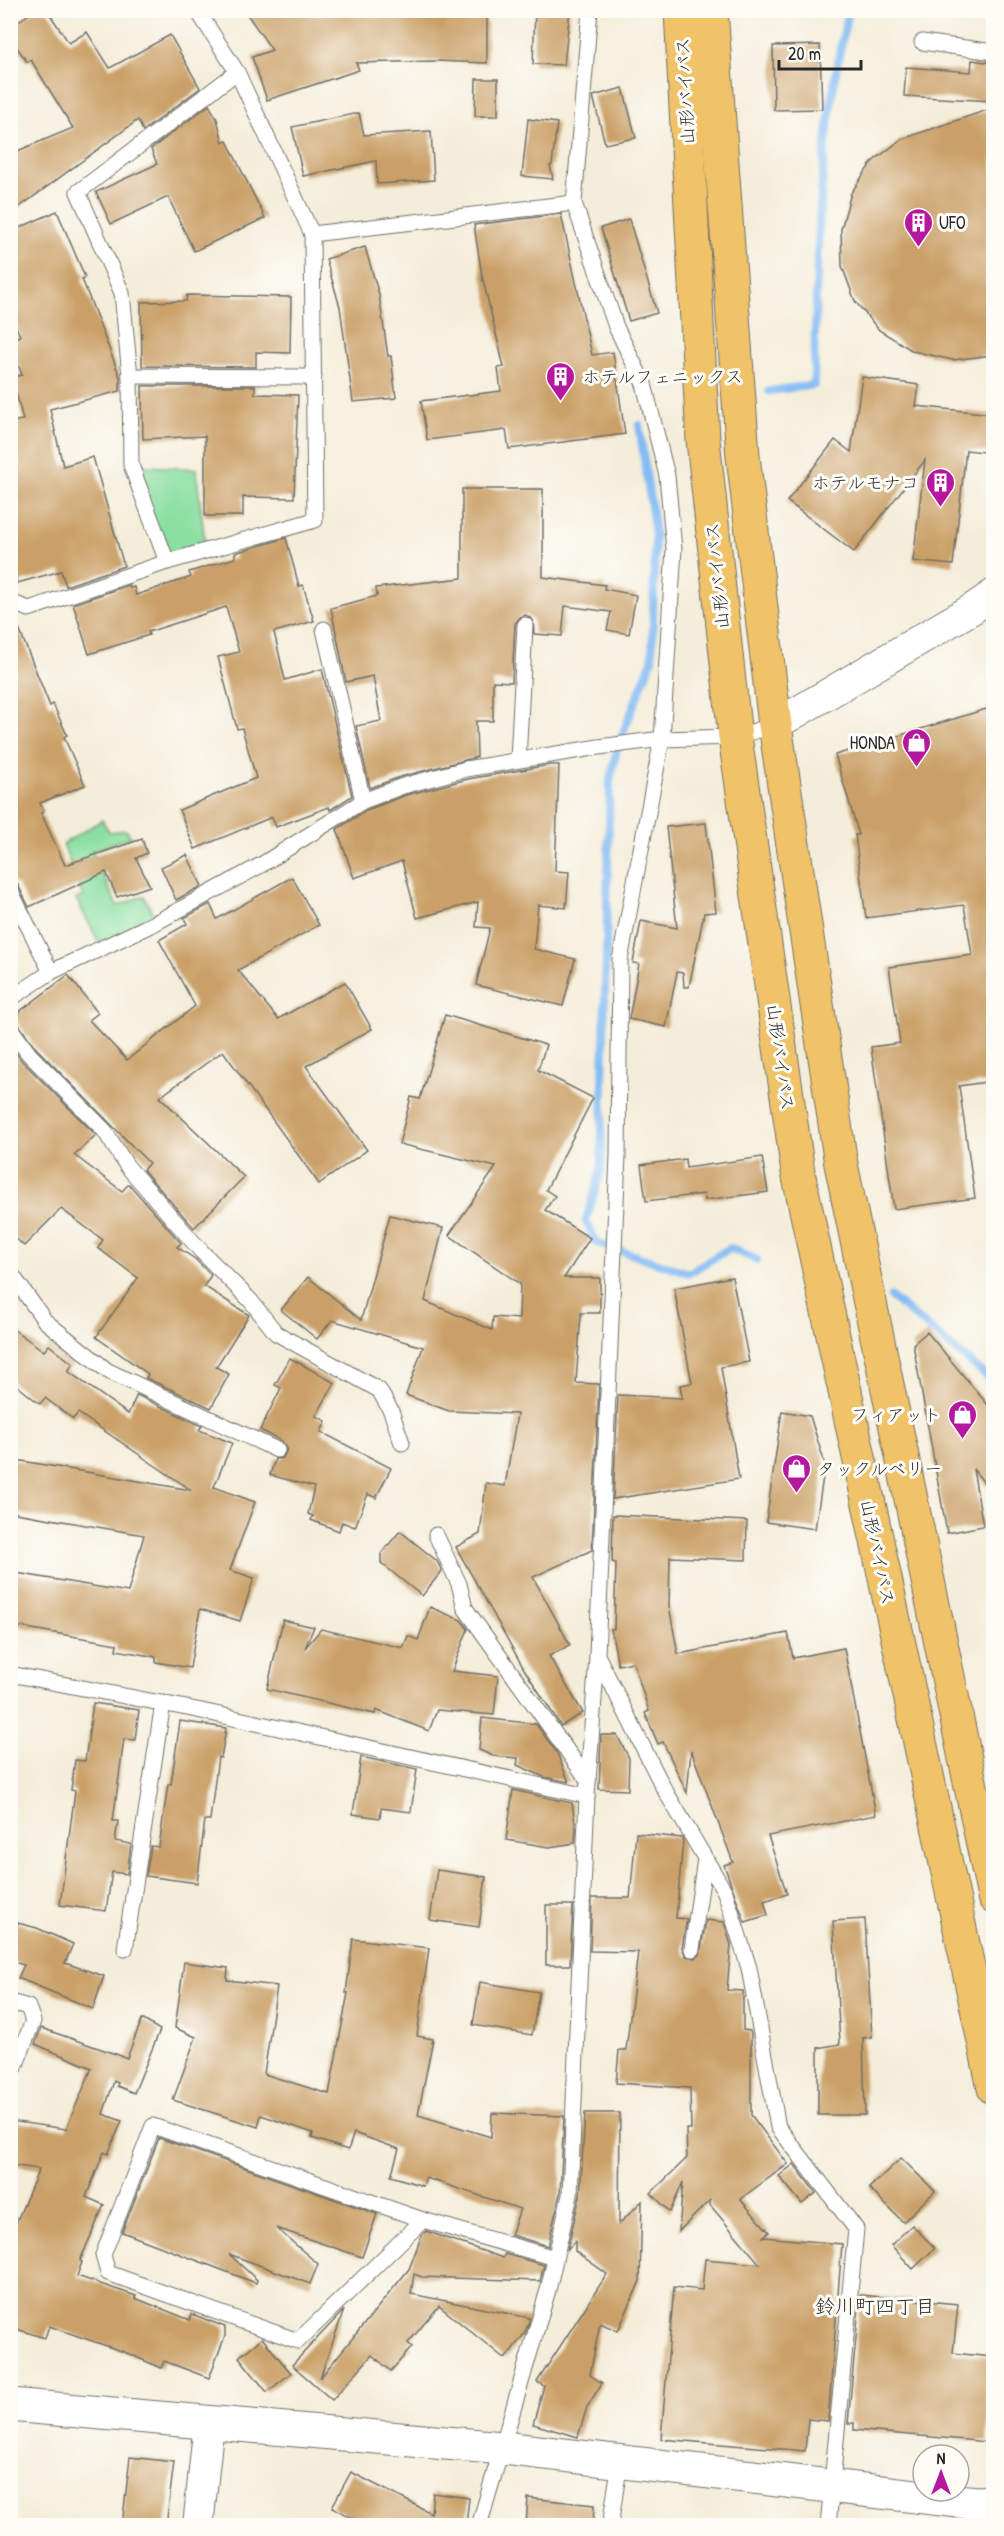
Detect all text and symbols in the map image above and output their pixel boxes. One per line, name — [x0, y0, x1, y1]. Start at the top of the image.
scale bar — [779, 33, 862, 71]
street label: 山形バイパス — [670, 37, 700, 145]
text: 20 m — [788, 41, 821, 66]
building icon: UFO — [902, 206, 934, 248]
place label: UFO — [939, 210, 966, 235]
building icon: ホテルフェニックス — [545, 360, 577, 402]
place label: ホテルフェニックス — [582, 364, 743, 389]
building icon: ホテルモナコ — [924, 466, 956, 508]
place label: ホテルモナコ — [812, 470, 919, 495]
street label: 山形バイパス — [699, 521, 735, 631]
shop icon: HONDA — [900, 726, 932, 768]
place label: HONDA — [850, 730, 895, 755]
street label: 山形バイパス — [761, 1002, 801, 1112]
shop icon: フィアット — [946, 1398, 978, 1440]
place label: フィアット — [851, 1402, 941, 1427]
shop icon: タックルベリー — [780, 1452, 812, 1494]
place label: タックルベリー — [817, 1456, 942, 1481]
street label: 山形バイパス — [855, 1497, 901, 1607]
district label: 鈴川町四丁目 — [815, 2292, 935, 2319]
north arrow — [911, 2443, 971, 2503]
text: N — [937, 2447, 946, 2469]

